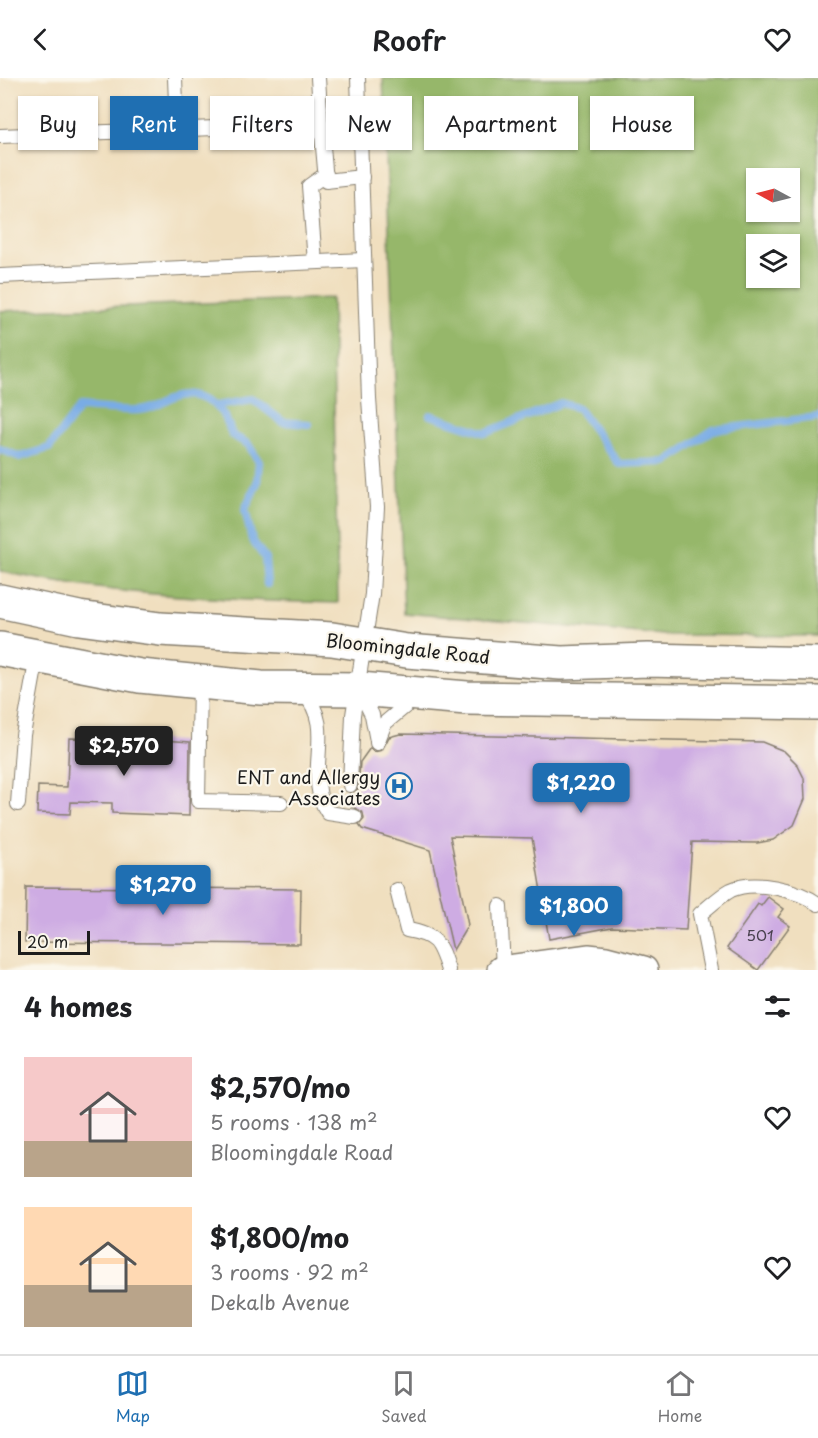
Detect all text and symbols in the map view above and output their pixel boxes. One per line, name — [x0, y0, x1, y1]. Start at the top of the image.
text: Roofr — [372, 19, 446, 60]
icon: back — [24, 23, 57, 56]
icon: heart — [761, 23, 794, 56]
chip: Buy — [18, 96, 98, 150]
chip: Rent — [110, 96, 198, 150]
chip: Filters — [210, 96, 314, 150]
chip: New — [326, 96, 412, 150]
chip: Apartment — [424, 96, 578, 150]
chip: House — [590, 96, 694, 150]
north arrow — [746, 168, 800, 222]
map controls — [746, 168, 800, 288]
button: layers — [746, 234, 800, 288]
street label: Bloomingdale Road — [325, 626, 491, 670]
pin: $2,570 — [75, 726, 173, 777]
text: $2,570 — [89, 730, 159, 760]
place label: ENT and Allergy Associates — [237, 763, 380, 811]
pin: $1,220 — [532, 763, 630, 814]
text: $1,220 — [547, 767, 615, 797]
hospital icon: ENT and Allergy Associates — [384, 771, 414, 801]
pin: $1,270 — [114, 865, 212, 916]
text: $1,270 — [130, 869, 196, 899]
pin: $1,800 — [525, 886, 623, 937]
text: $1,800 — [539, 890, 609, 920]
house number: 501 — [746, 923, 774, 946]
scale bar — [18, 928, 90, 956]
text: 20 m — [27, 929, 68, 953]
text: 4 homes — [24, 987, 132, 1026]
icon: filters — [761, 990, 794, 1023]
text: $2,570/mo — [210, 1068, 350, 1107]
icon: home — [72, 1081, 144, 1153]
icon: heart — [761, 1101, 794, 1134]
text: 5 rooms · 138 m² — [210, 1107, 378, 1137]
text: Bloomingdale Road — [210, 1137, 393, 1167]
text: $1,800/mo — [210, 1218, 349, 1257]
icon: home — [72, 1231, 144, 1303]
icon: heart — [761, 1251, 794, 1284]
text: 3 rooms · 92 m² — [210, 1257, 369, 1287]
text: Dekalb Avenue — [210, 1287, 350, 1317]
tab: Map — [116, 1367, 150, 1427]
tab: Saved — [381, 1367, 427, 1427]
tab: Home — [658, 1367, 702, 1427]

